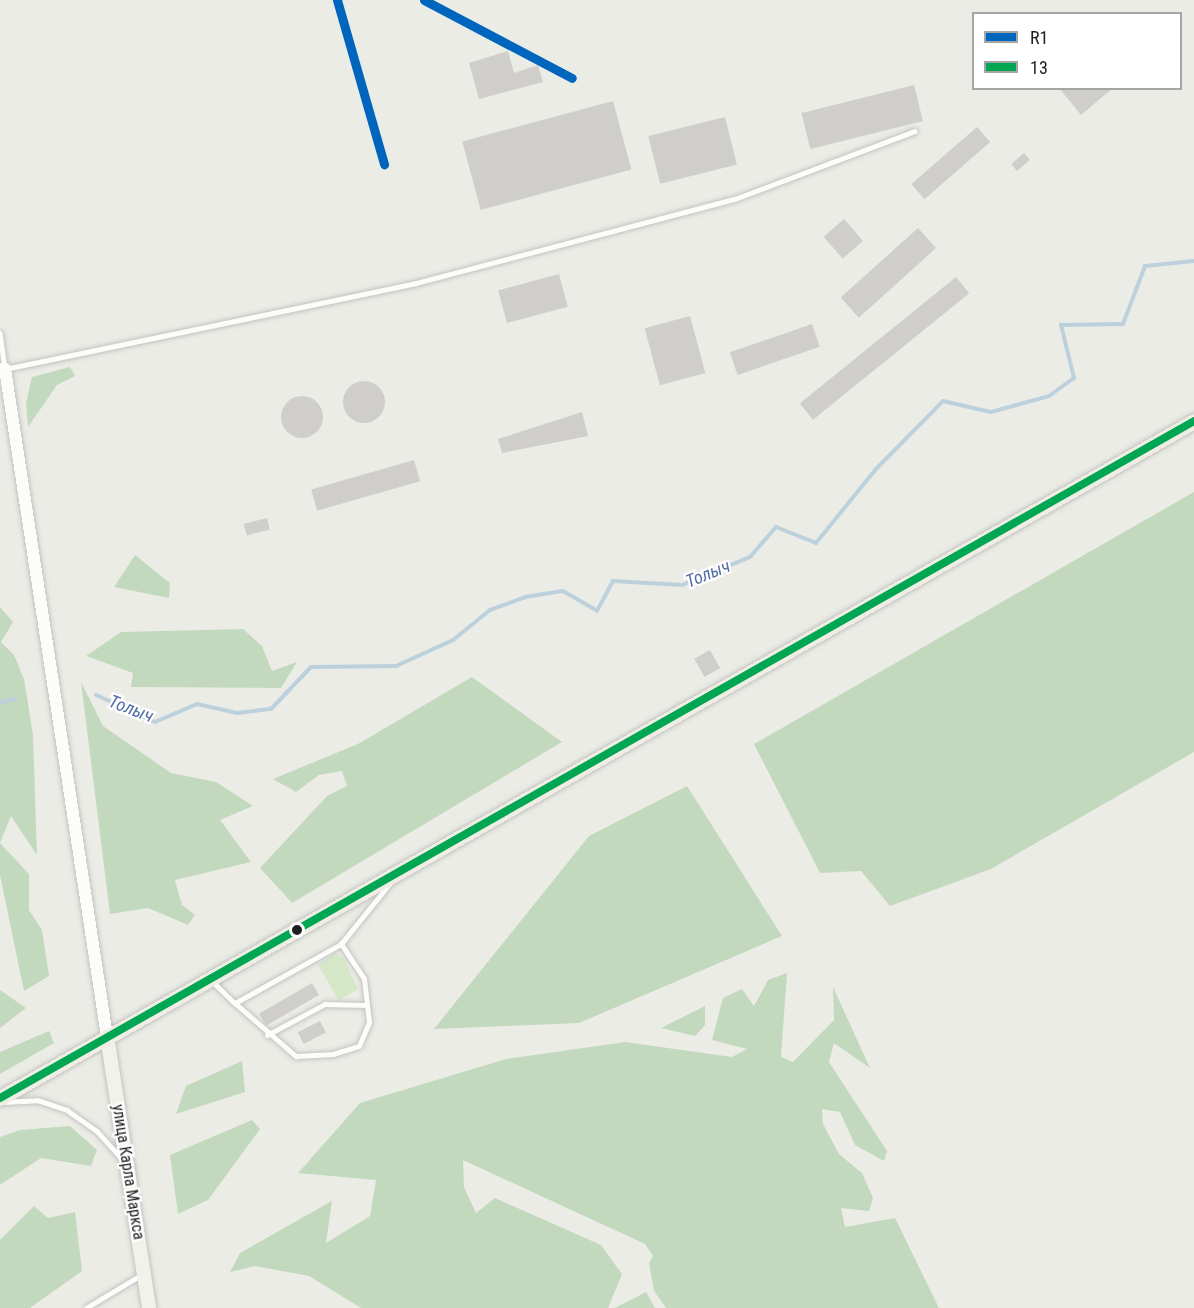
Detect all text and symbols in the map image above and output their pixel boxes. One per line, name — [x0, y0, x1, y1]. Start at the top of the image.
legend — [972, 12, 1182, 90]
text: R1 — [1030, 27, 1048, 48]
text: 13 — [1030, 57, 1048, 78]
water label: Толыч — [683, 555, 733, 593]
water label: Толыч — [106, 691, 156, 727]
unlabelled marker — [291, 924, 303, 936]
street label: улица Карла Маркса — [108, 1103, 148, 1241]

